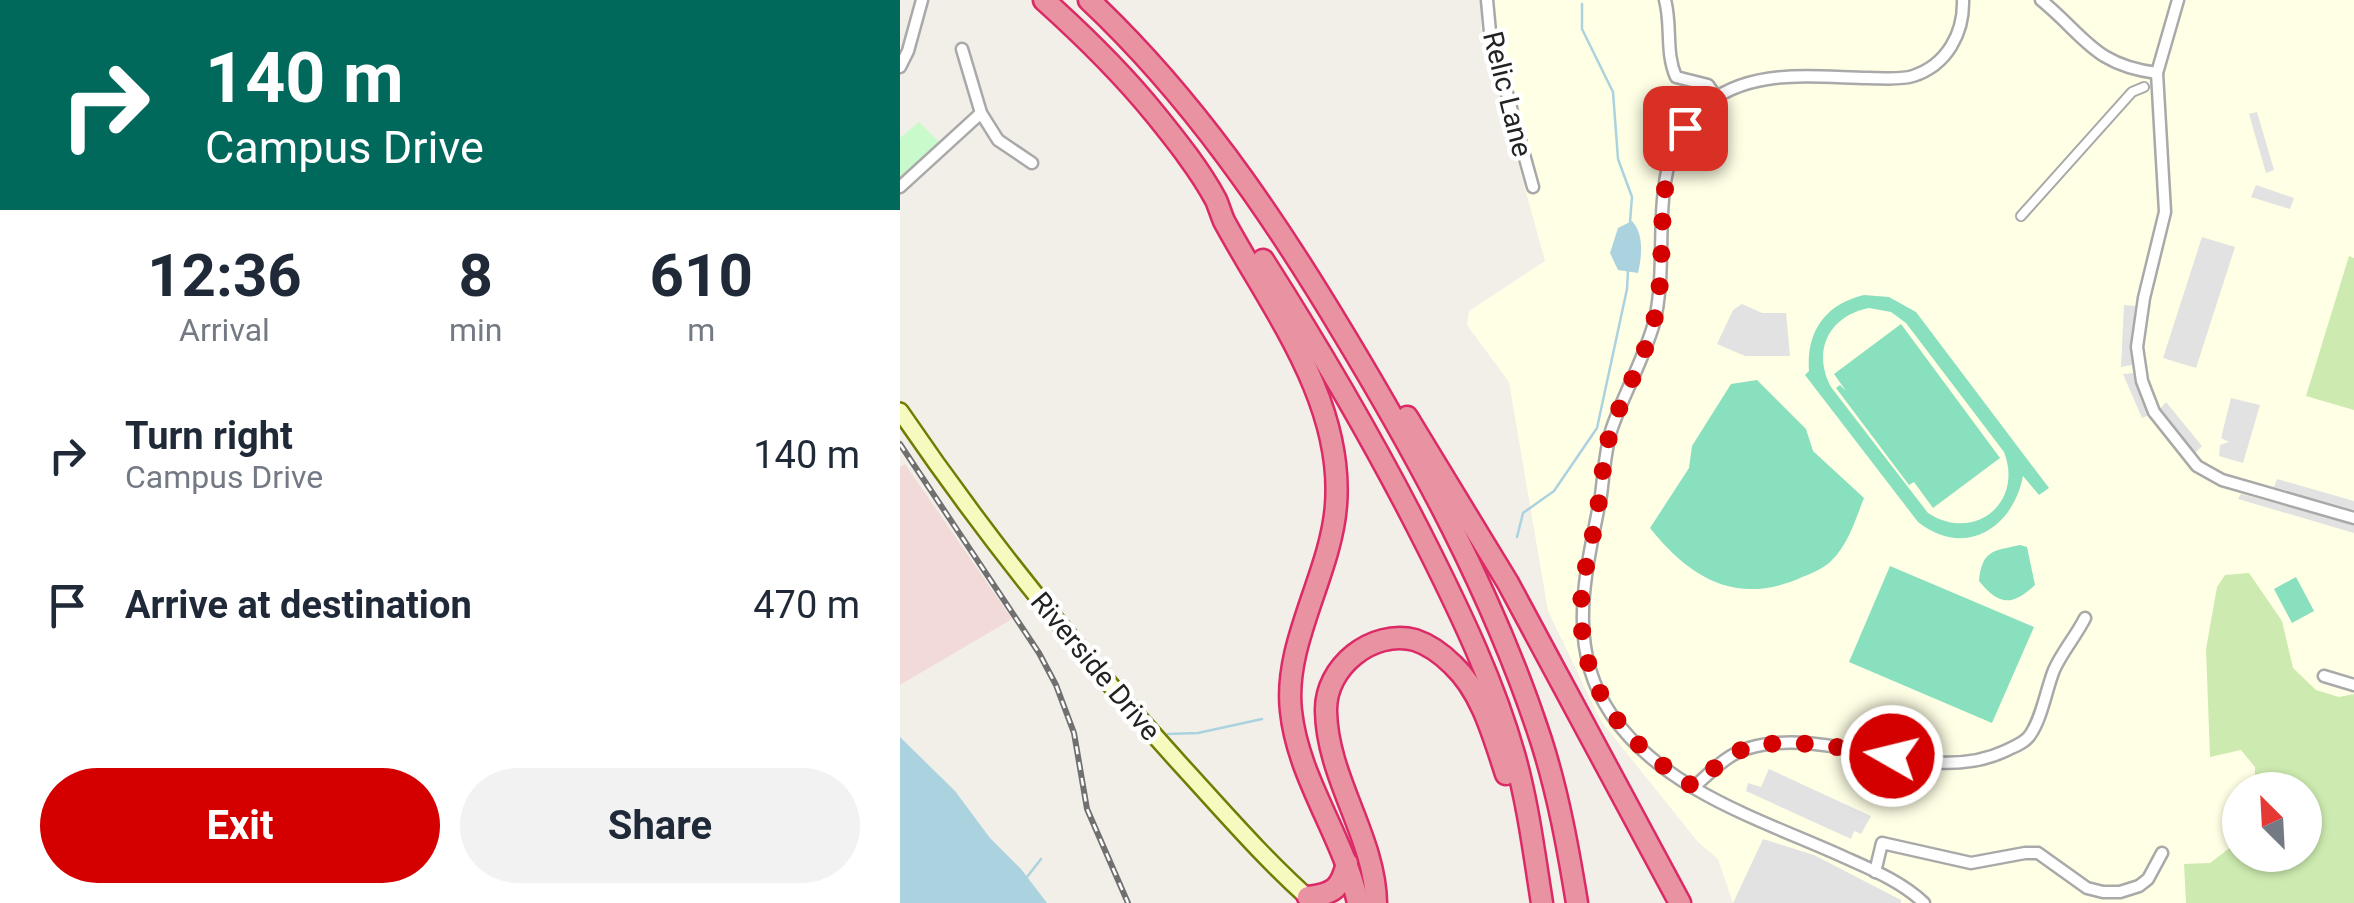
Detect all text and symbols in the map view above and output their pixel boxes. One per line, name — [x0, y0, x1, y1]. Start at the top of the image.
street label: Relic Lane — [1476, 28, 1539, 160]
text: 140 m — [205, 37, 404, 119]
icon: right — [40, 40, 170, 170]
pin — [1643, 86, 1728, 171]
icon: arrive — [1658, 101, 1713, 156]
text: Campus Drive — [205, 121, 484, 174]
text: 12:36 — [147, 240, 302, 311]
text: 8 — [458, 240, 493, 311]
text: 610 — [650, 240, 753, 311]
text: Arrival — [179, 311, 270, 349]
text: min — [449, 311, 502, 349]
text: m — [687, 311, 715, 349]
text: Turn right — [125, 414, 293, 458]
icon: right — [40, 428, 95, 483]
text: 140 m — [753, 433, 860, 477]
text: Campus Drive — [125, 458, 323, 496]
icon: arrive — [40, 578, 95, 633]
text: Arrive at destination — [125, 583, 472, 627]
text: 470 m — [753, 583, 860, 627]
street label: Riverside Drive — [1024, 585, 1167, 747]
position arrow — [1840, 704, 1944, 808]
button: Exit — [40, 768, 440, 883]
button: Share — [460, 768, 860, 883]
north arrow — [2222, 772, 2322, 872]
map controls — [2222, 772, 2322, 872]

